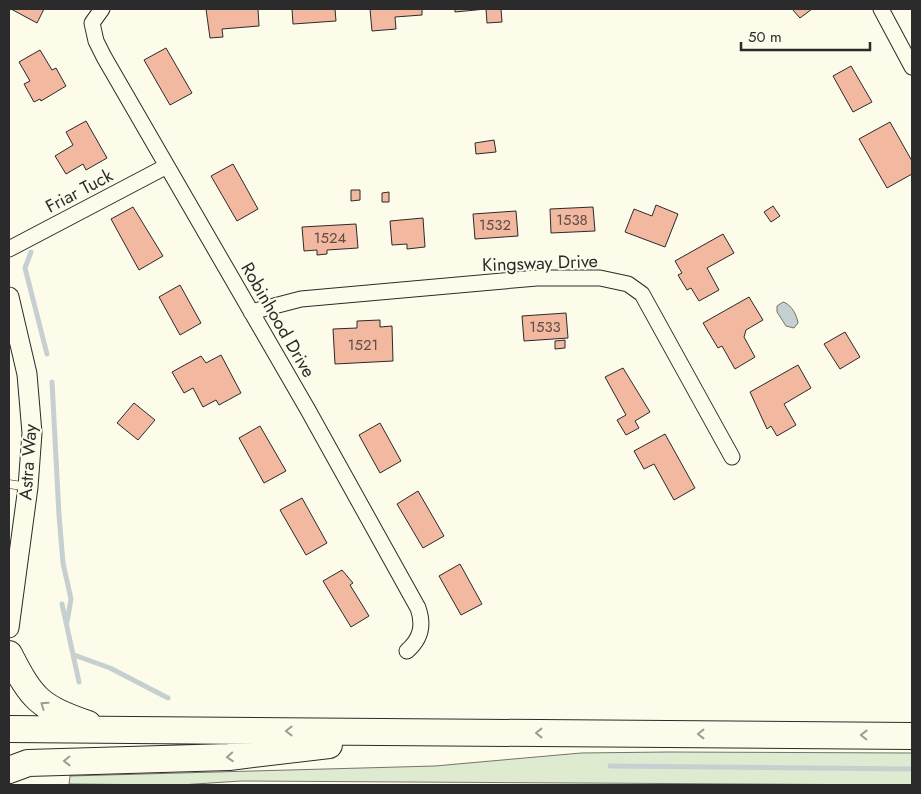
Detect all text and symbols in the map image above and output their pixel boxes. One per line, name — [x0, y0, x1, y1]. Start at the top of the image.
scale bar — [741, 20, 870, 52]
text: 50 m — [748, 26, 782, 48]
street label: Friar Tuck — [41, 162, 117, 220]
house number: 1538 — [556, 209, 588, 231]
house number: 1532 — [479, 214, 511, 236]
house number: 1524 — [314, 227, 346, 249]
street label: Kingsway Drive — [482, 248, 598, 278]
street label: Robinhood Drive — [234, 258, 322, 382]
house number: 1533 — [529, 316, 561, 338]
house number: 1521 — [348, 334, 378, 356]
street label: Astra Way — [12, 423, 44, 501]
one-way arrow — [40, 702, 50, 711]
one-way arrow — [284, 726, 292, 736]
one-way arrow — [534, 728, 542, 738]
one-way arrow — [697, 729, 704, 739]
one-way arrow — [859, 730, 867, 740]
one-way arrow — [225, 751, 233, 762]
one-way arrow — [63, 756, 71, 767]

